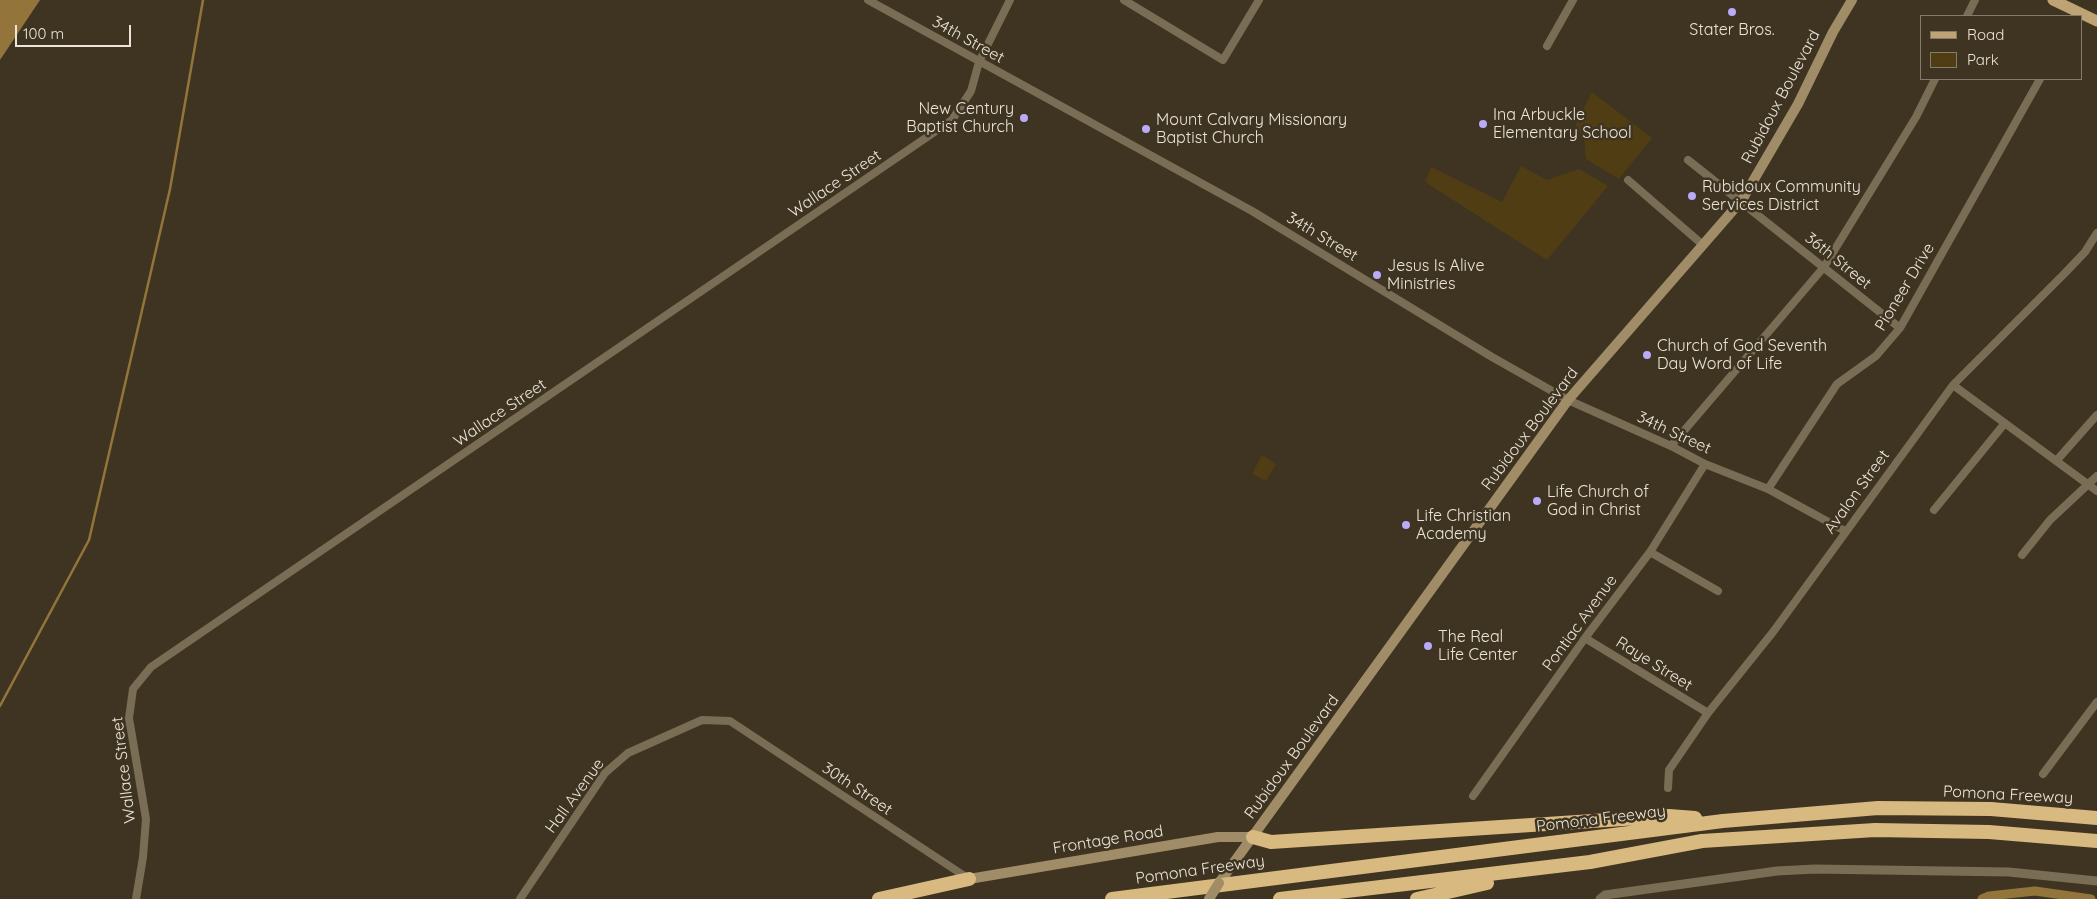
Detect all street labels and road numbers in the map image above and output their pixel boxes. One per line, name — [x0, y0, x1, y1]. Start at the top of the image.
street label: 34th Street — [929, 12, 1007, 68]
street label: Rubidoux Boulevard — [1738, 27, 1824, 167]
street label: Wallace Street — [785, 146, 885, 222]
street label: 34th Street — [1283, 208, 1361, 266]
street label: 36th Street — [1801, 228, 1875, 294]
street label: Pioneer Drive — [1871, 240, 1939, 334]
street label: Rubidoux Boulevard — [1478, 364, 1582, 494]
street label: Wallace Street — [450, 375, 550, 451]
street label: 34th Street — [1634, 408, 1714, 458]
street label: Avalon Street — [1820, 446, 1894, 538]
street label: Pontiac Avenue — [1539, 571, 1621, 675]
street label: Raye Street — [1612, 633, 1696, 695]
street label: Rubidoux Boulevard — [1241, 691, 1343, 823]
street label: Wallace Street — [108, 715, 140, 825]
street label: Hall Avenue — [541, 755, 609, 837]
street label: 30th Street — [818, 759, 896, 819]
street label: Pomona Freeway — [1942, 782, 2074, 808]
street label: Pomona Freeway — [1535, 802, 1667, 836]
street label: Frontage Road — [1051, 822, 1165, 858]
street label: Pomona Freeway — [1134, 851, 1266, 889]

